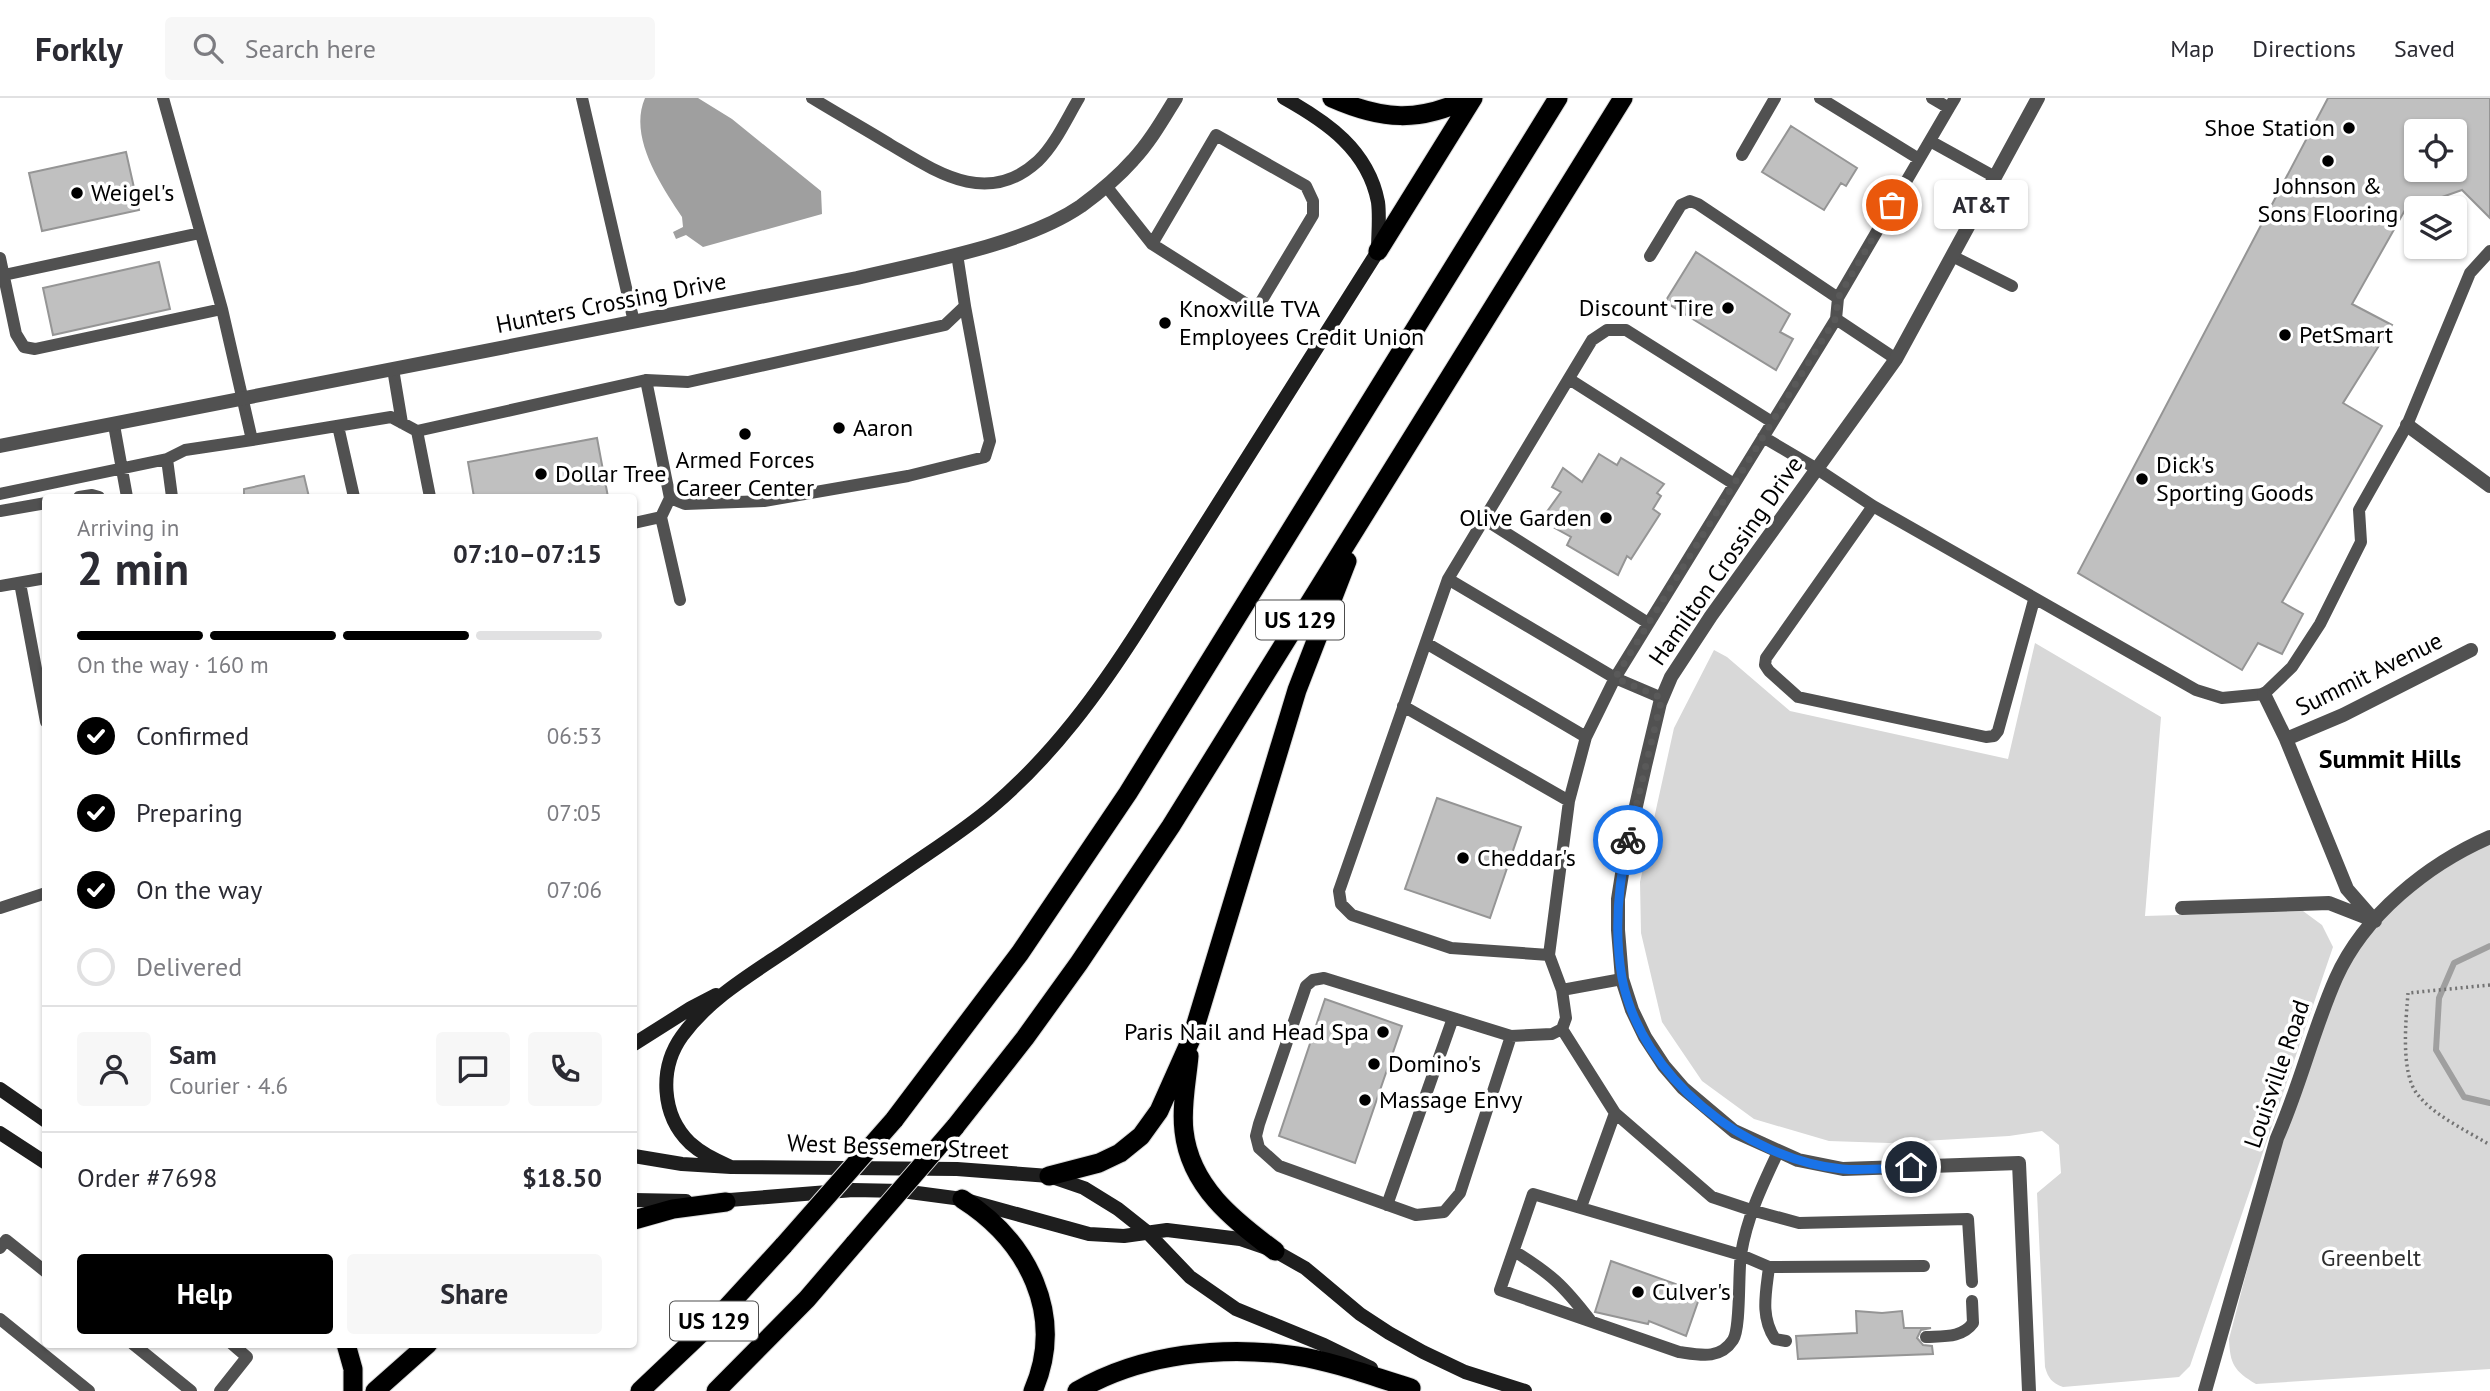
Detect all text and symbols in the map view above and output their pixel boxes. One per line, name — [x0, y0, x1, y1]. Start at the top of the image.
search box — [165, 17, 655, 80]
text: Forkly — [35, 27, 123, 70]
icon: search — [189, 29, 227, 67]
text: Search here — [245, 32, 376, 65]
text: Map — [2170, 33, 2214, 64]
text: Directions — [2252, 33, 2356, 64]
text: Saved — [2394, 33, 2455, 64]
place label: Shoe Station — [2204, 112, 2335, 143]
map controls — [2404, 119, 2467, 259]
button: locate — [2404, 119, 2467, 182]
marker: Shoe Station — [2341, 120, 2357, 136]
marker: Johnson & Sons Flooring — [2320, 153, 2336, 169]
place label: Johnson & Sons Flooring — [2258, 170, 2399, 229]
pin — [1862, 175, 1922, 235]
place label: Weigel's — [91, 177, 174, 208]
callout: AT&T — [1934, 180, 2028, 230]
marker: Weigel's — [69, 185, 85, 201]
icon: bag — [1873, 186, 1911, 224]
text: AT&T — [1953, 190, 2009, 219]
button: layers — [2404, 196, 2467, 259]
street label: Hunters Crossing Drive — [493, 265, 729, 340]
place label: Discount Tire — [1579, 292, 1714, 323]
place label: Knoxville TVA Employees Credit Union — [1179, 293, 1424, 352]
marker: Discount Tire — [1720, 300, 1736, 316]
marker: Knoxville TVA Employees Credit Union — [1157, 315, 1173, 331]
place label: PetSmart — [2299, 319, 2393, 350]
marker: PetSmart — [2277, 327, 2293, 343]
place label: Aaron — [853, 412, 913, 443]
marker: Aaron — [831, 420, 847, 436]
marker: Armed Forces Career Center — [737, 426, 753, 442]
place label: Armed Forces Career Center — [675, 444, 815, 503]
place label: Dick's Sporting Goods — [2156, 449, 2314, 508]
street label: Hamilton Crossing Drive — [1642, 450, 1810, 671]
place label: Dollar Tree — [555, 458, 666, 489]
marker: Dollar Tree — [533, 466, 549, 482]
marker: Dick's Sporting Goods — [2134, 471, 2150, 487]
place label: Olive Garden — [1459, 502, 1592, 533]
marker: Olive Garden — [1598, 510, 1614, 526]
text: Arriving in — [77, 513, 179, 542]
text: 07:10–07:15 — [453, 537, 602, 570]
text: 2 min — [77, 538, 189, 598]
road number: US 129 — [1256, 600, 1344, 640]
street label: Summit Avenue — [2290, 625, 2447, 723]
text: On the way · 160 m — [77, 650, 269, 679]
icon: check — [77, 717, 115, 755]
text: Confirmed — [136, 719, 249, 752]
text: 06:53 — [547, 721, 602, 750]
district label: Summit Hills — [2319, 742, 2461, 775]
icon: check — [77, 794, 115, 832]
text: Preparing — [136, 796, 243, 829]
text: 07:05 — [547, 798, 602, 827]
courier — [1593, 805, 1663, 875]
icon: bike — [1609, 821, 1647, 859]
place label: Cheddar's — [1477, 842, 1576, 873]
marker: Cheddar's — [1455, 850, 1471, 866]
icon: check — [77, 871, 115, 909]
text: On the way — [136, 873, 262, 906]
text: 07:06 — [547, 875, 602, 904]
text: Delivered — [136, 950, 242, 983]
street label: Louisville Road — [2237, 996, 2316, 1152]
place label: Paris Nail and Head Spa — [1124, 1016, 1369, 1047]
marker: Paris Nail and Head Spa — [1375, 1024, 1391, 1040]
button: person — [77, 1032, 151, 1106]
button: chat — [436, 1032, 510, 1106]
button: phone — [528, 1032, 602, 1106]
text: Sam — [169, 1038, 217, 1071]
place label: Domino's — [1388, 1048, 1481, 1079]
marker: Domino's — [1366, 1056, 1382, 1072]
text: Courier · 4.6 — [169, 1071, 288, 1100]
place label: Massage Envy — [1379, 1084, 1522, 1115]
marker: Massage Envy — [1357, 1092, 1373, 1108]
street label: West Bessemer Street — [787, 1127, 1009, 1166]
pin — [1881, 1137, 1941, 1197]
icon: home — [1892, 1148, 1930, 1186]
text: Order #7698 — [77, 1161, 217, 1194]
text: $18.50 — [522, 1161, 602, 1194]
park label: Greenbelt — [2321, 1242, 2421, 1273]
button: Help — [77, 1254, 333, 1334]
button: Share — [347, 1254, 602, 1334]
place label: Culver's — [1652, 1276, 1731, 1307]
marker: Culver's — [1630, 1284, 1646, 1300]
road number: US 129 — [670, 1302, 758, 1340]

